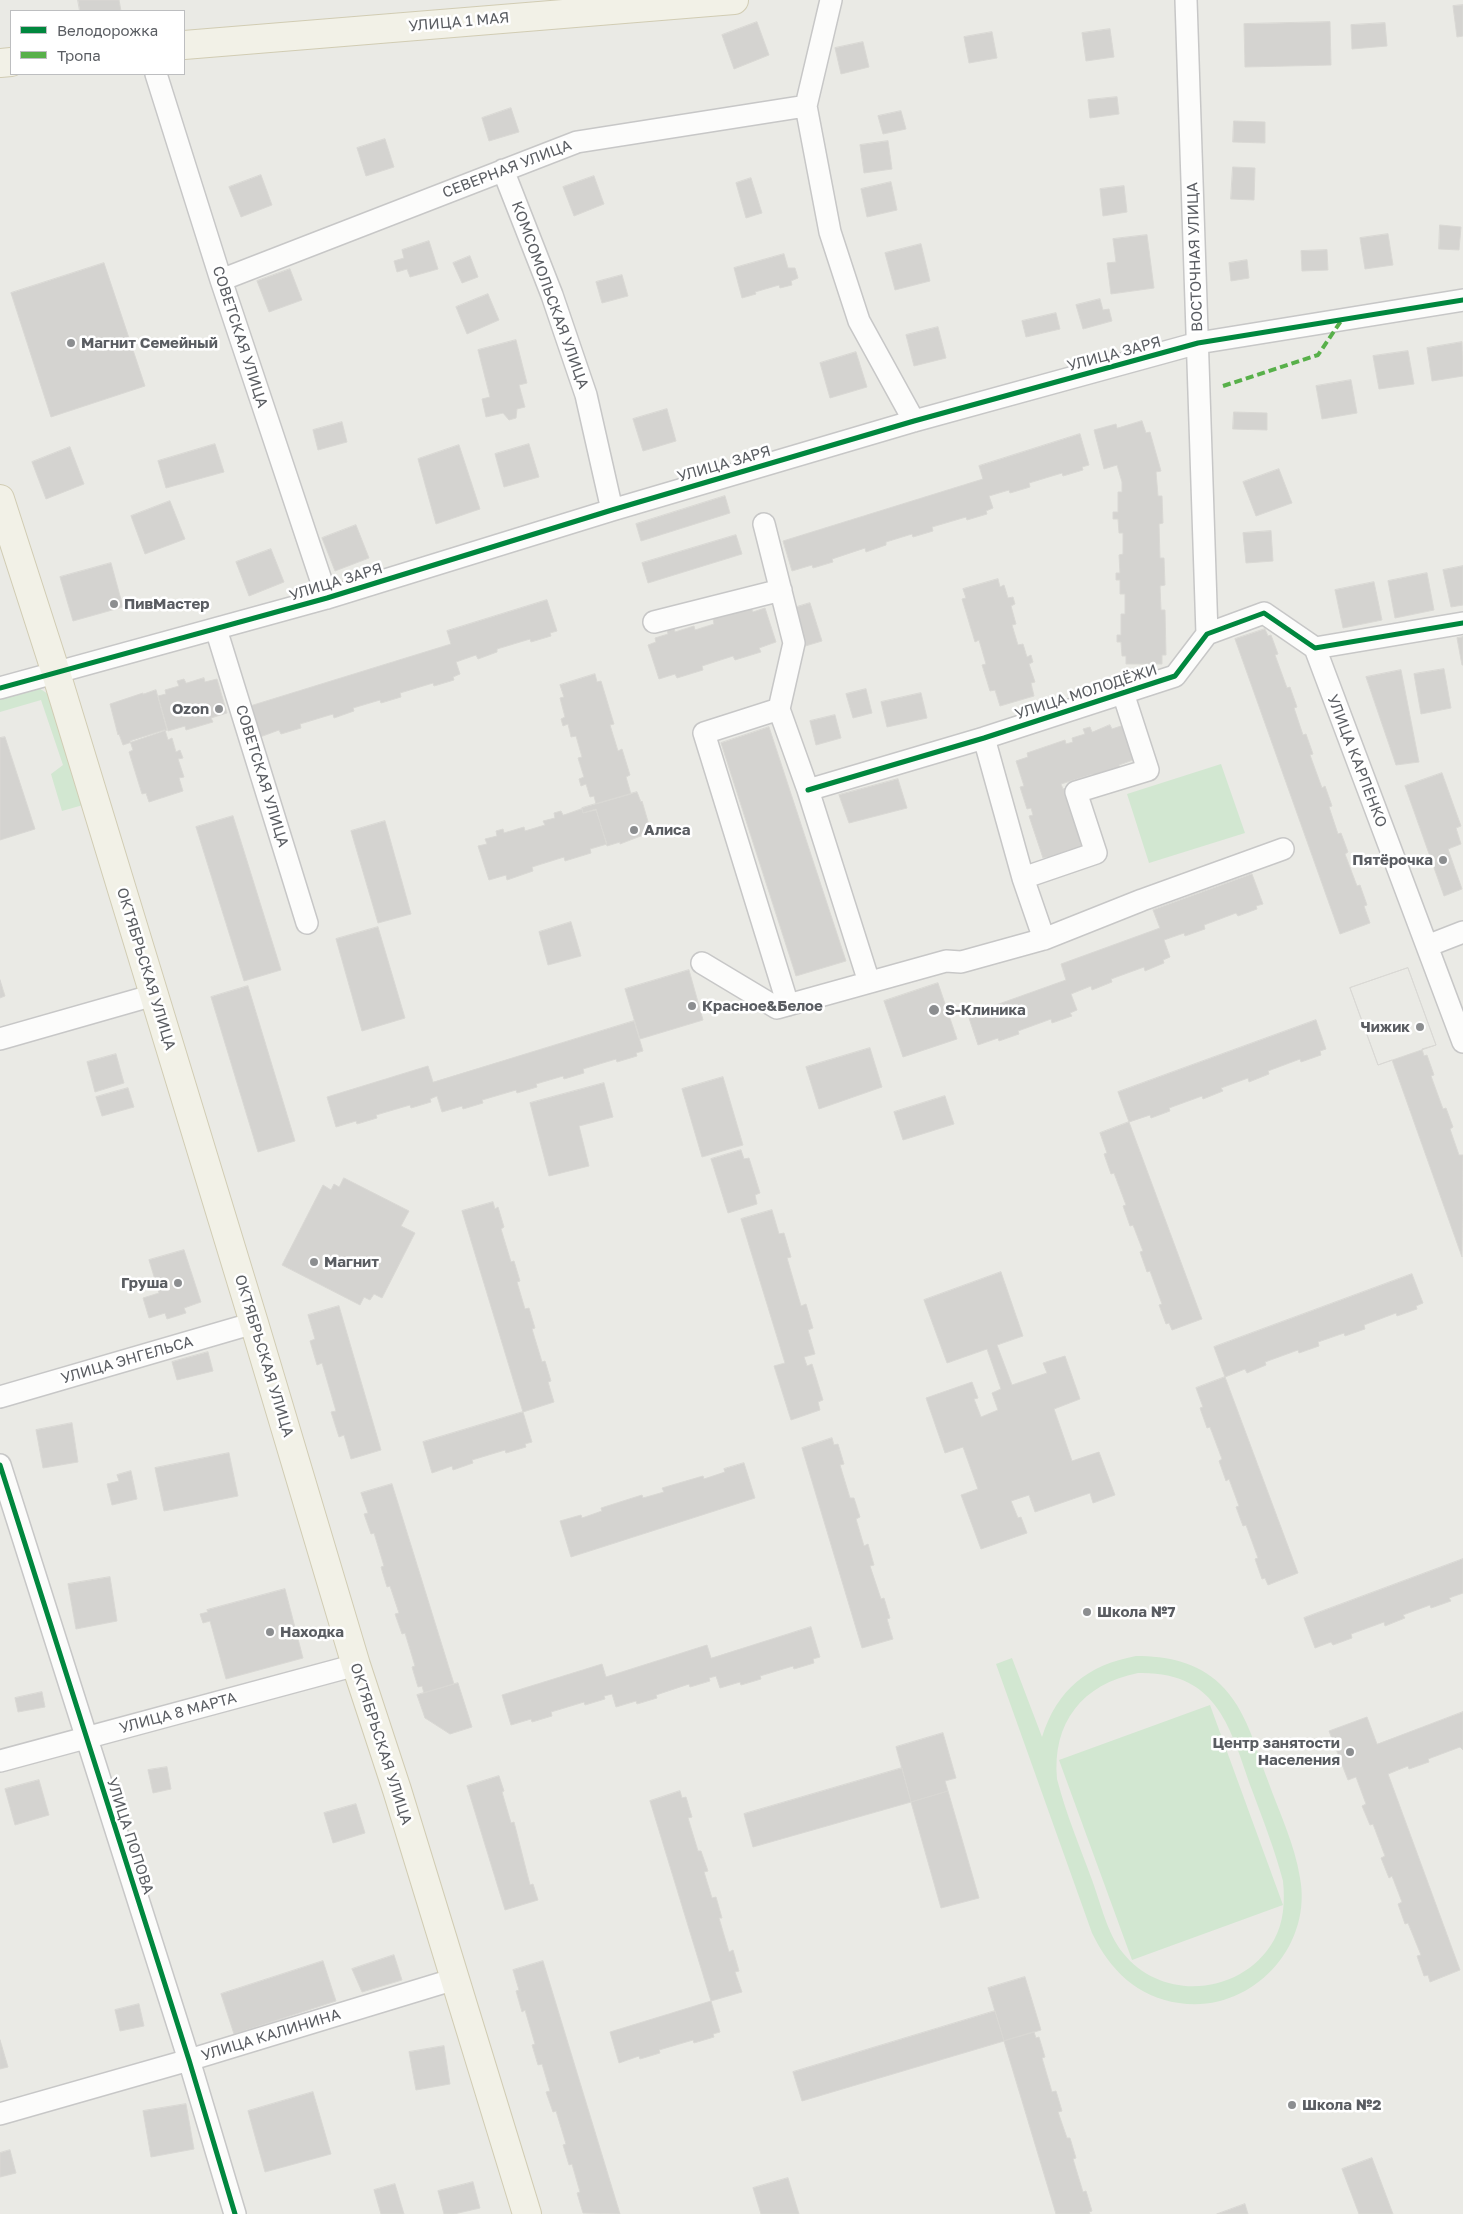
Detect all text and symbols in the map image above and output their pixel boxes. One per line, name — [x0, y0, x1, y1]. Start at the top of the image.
street label: УЛИЦА 1 МАЯ — [408, 9, 510, 35]
legend — [10, 10, 185, 75]
text: Велодорожка — [57, 21, 158, 39]
text: Тропа — [57, 46, 101, 64]
street label: СЕВЕРНАЯ УЛИЦА — [440, 136, 574, 202]
street label: ВОСТОЧНАЯ УЛИЦА — [1183, 182, 1207, 332]
street label: КОМСОМОЛЬСКАЯ УЛИЦА — [508, 199, 592, 391]
street label: СОВЕТСКАЯ УЛИЦА — [209, 264, 271, 410]
street label: УЛИЦА ЗАРЯ — [1065, 333, 1163, 375]
place label: Магнит Семейный — [81, 334, 218, 352]
marker: Магнит Семейный — [65, 337, 77, 349]
street label: УЛИЦА ЗАРЯ — [675, 442, 773, 486]
street label: УЛИЦА ЗАРЯ — [287, 559, 385, 605]
place label: ПивМастер — [124, 595, 209, 613]
marker: ПивМастер — [108, 598, 120, 610]
street label: УЛИЦА МОЛОДЁЖИ — [1013, 661, 1159, 723]
street label: УЛИЦА КАРПЕНКО — [1323, 692, 1391, 830]
place label: Ozon — [172, 700, 209, 718]
marker: Ozon — [213, 703, 225, 715]
street label: СОВЕТСКАЯ УЛИЦА — [232, 703, 292, 849]
place label: Алиса — [644, 821, 690, 839]
marker: Алиса — [628, 824, 640, 836]
place label: Пятёрочка — [1352, 851, 1433, 869]
marker: Пятёрочка — [1437, 854, 1449, 866]
street label: ОКТЯБРЬСКАЯ УЛИЦА — [113, 886, 179, 1052]
place label: Красное&Белое — [702, 997, 823, 1015]
marker: Красное&Белое — [686, 1000, 698, 1012]
place label: S-Клиника — [945, 1001, 1026, 1019]
marker: S-Клиника — [927, 1003, 941, 1017]
place label: Чижик — [1360, 1018, 1410, 1036]
marker: Чижик — [1414, 1021, 1426, 1033]
place label: Магнит — [324, 1253, 379, 1271]
marker: Магнит — [308, 1256, 320, 1268]
street label: ОКТЯБРЬСКАЯ УЛИЦА — [231, 1273, 297, 1439]
place label: Груша — [121, 1274, 168, 1292]
marker: Груша — [172, 1277, 184, 1289]
street label: УЛИЦА ЭНГЕЛЬСА — [59, 1333, 195, 1387]
place label: Школа №7 — [1097, 1603, 1175, 1621]
marker: Школа №7 — [1081, 1606, 1093, 1618]
place label: Находка — [280, 1623, 344, 1641]
marker: Находка — [264, 1626, 276, 1638]
street label: ОКТЯБРЬСКАЯ УЛИЦА — [346, 1661, 416, 1827]
street label: УЛИЦА 8 МАРТА — [117, 1689, 239, 1737]
place label: Центр занятости Населения — [1212, 1734, 1340, 1769]
marker: Центр занятости Населения — [1344, 1746, 1356, 1758]
street label: УЛИЦА ПОПОВА — [103, 1775, 157, 1897]
street label: УЛИЦА КАЛИНИНА — [199, 2005, 343, 2065]
place label: Школа №2 — [1302, 2096, 1381, 2114]
marker: Школа №2 — [1286, 2099, 1298, 2111]

